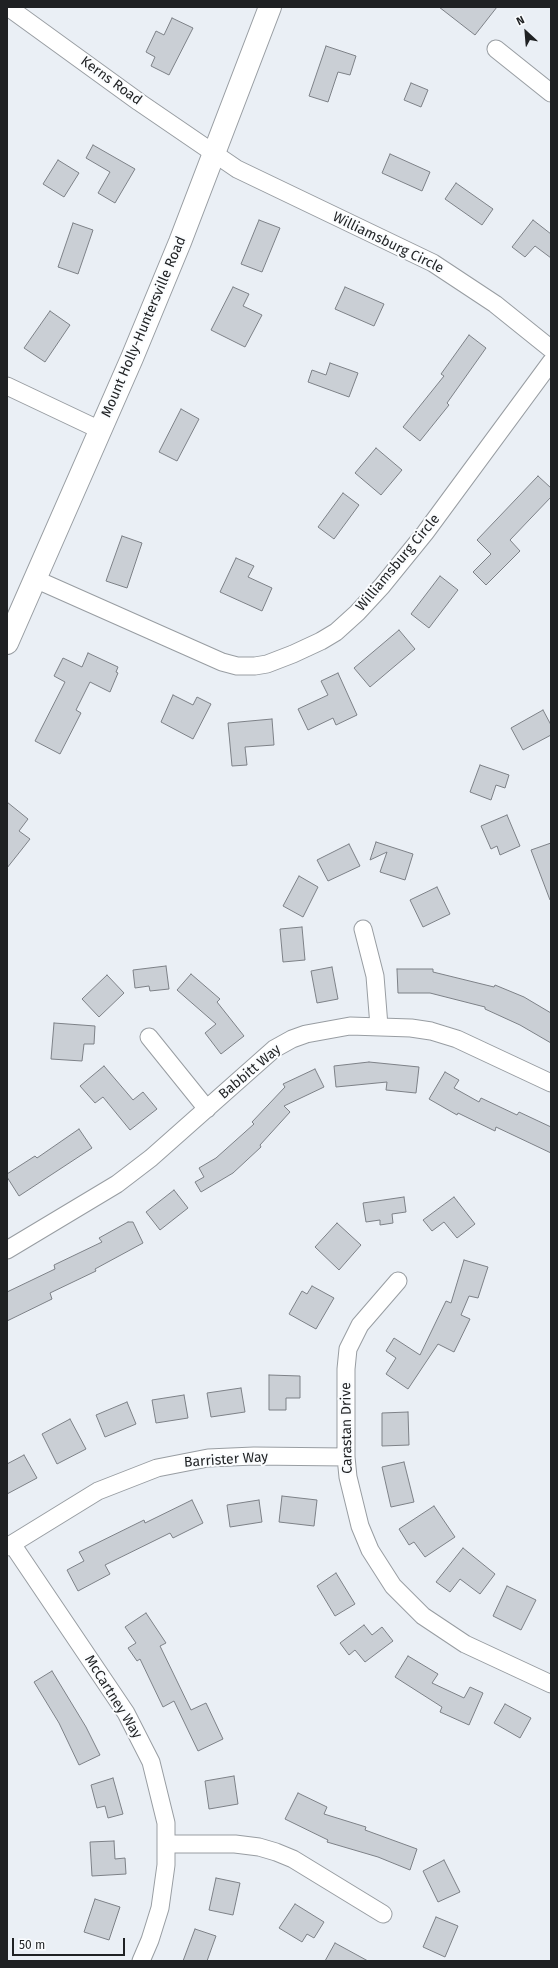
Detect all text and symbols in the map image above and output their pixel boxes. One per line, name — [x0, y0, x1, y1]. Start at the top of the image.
north arrow — [506, 12, 546, 52]
text: N — [514, 13, 527, 28]
street label: Kerns Road — [77, 53, 145, 109]
street label: Williamsburg Circle — [330, 209, 446, 277]
street label: Mount Holly-Huntersville Road — [98, 234, 190, 420]
street label: Williamsburg Circle — [352, 511, 444, 615]
street label: Babbitt Way — [216, 1041, 284, 1103]
street label: Carastan Drive — [338, 1382, 356, 1474]
street label: Barrister Way — [183, 1449, 269, 1471]
street label: McCartney Way — [81, 1652, 145, 1742]
scale bar — [14, 1930, 127, 1956]
text: 50 m — [19, 1938, 45, 1952]

